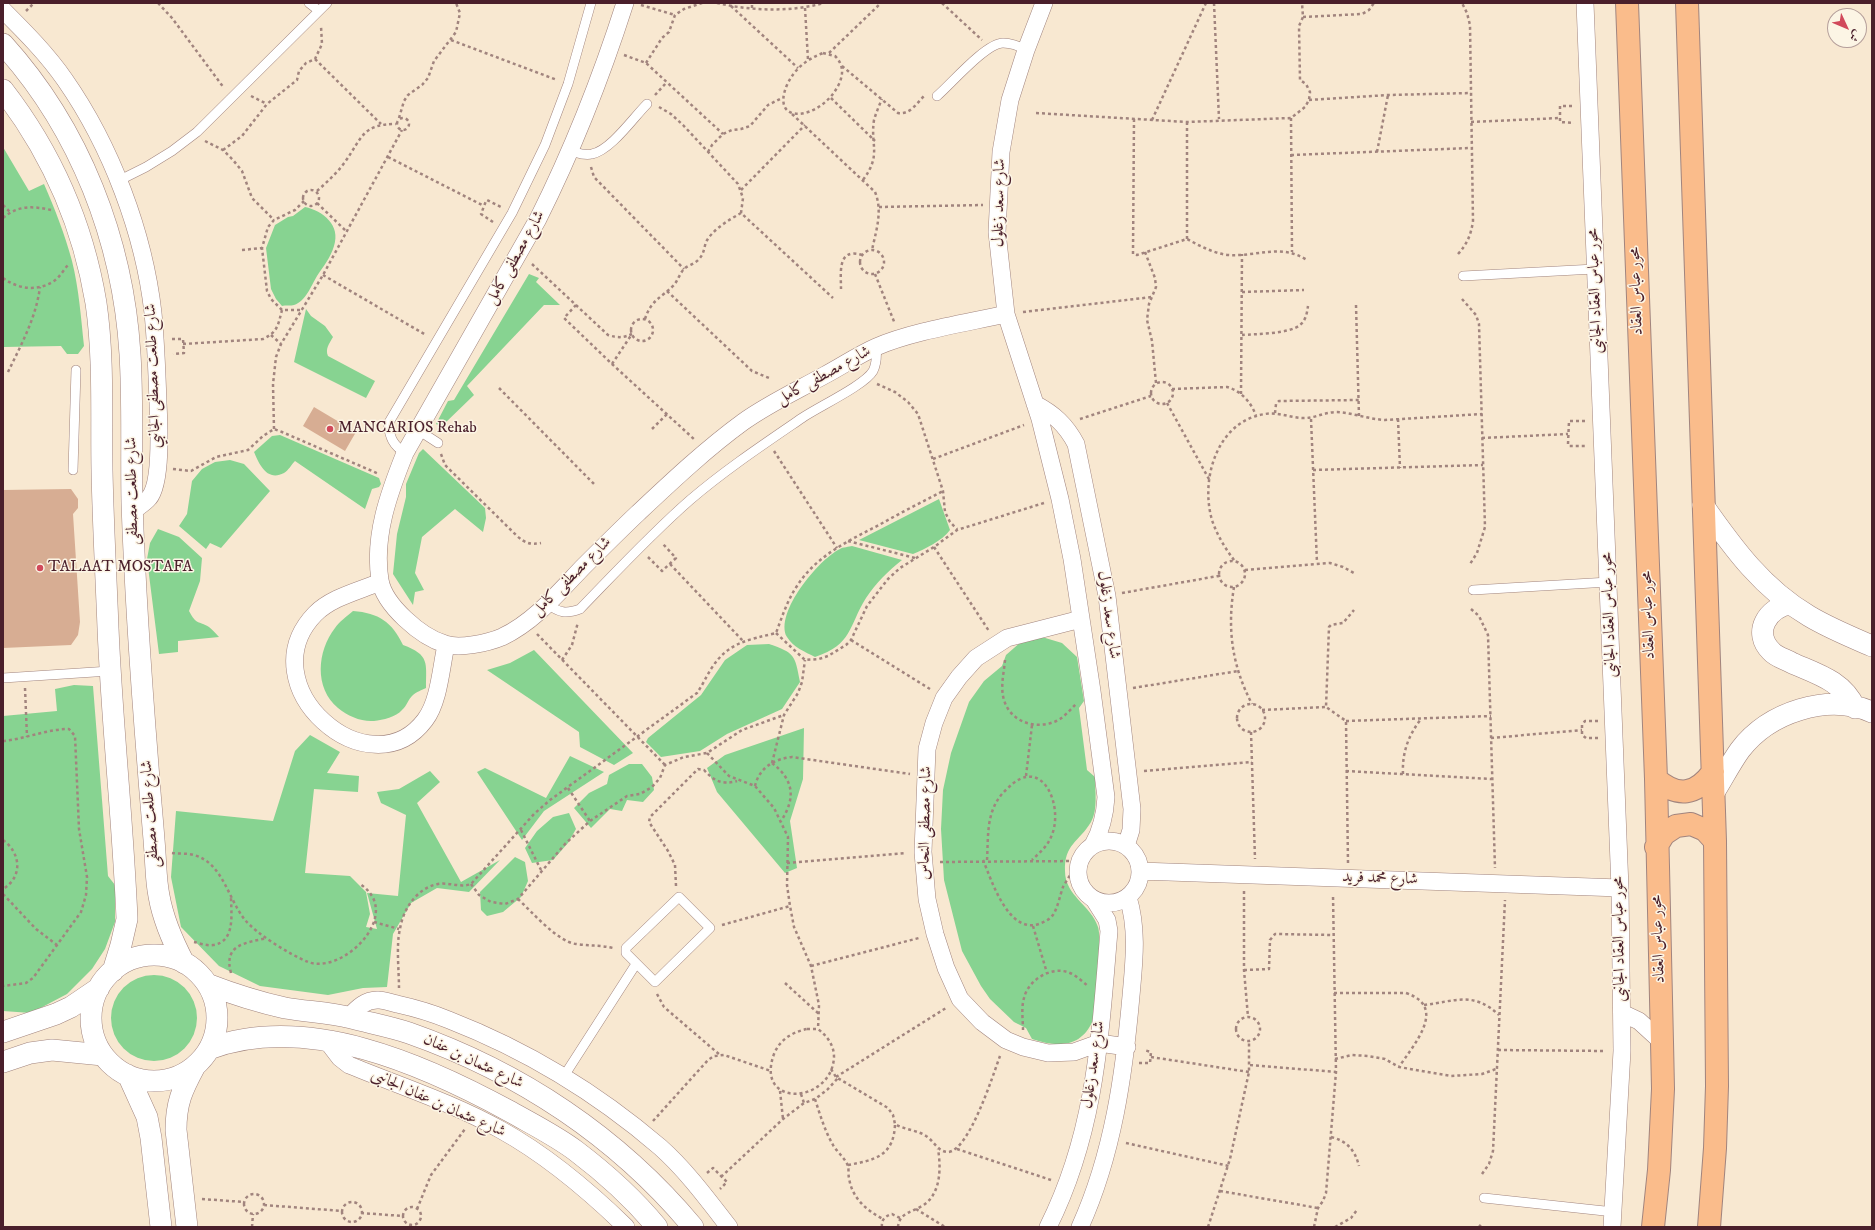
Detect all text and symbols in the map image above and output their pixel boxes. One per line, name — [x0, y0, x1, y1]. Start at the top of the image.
north arrow — [1827, 8, 1867, 48]
text: ش — [1846, 27, 1864, 44]
street label: شارع سعد زغلول — [990, 159, 1010, 247]
street label: شارع مصطفى كامل — [482, 208, 550, 308]
street label: محور عباس العقاد الجانبى — [1584, 228, 1608, 354]
street label: محور عباس العقاد — [1626, 246, 1648, 336]
street label: شارع طلعت مصطفى الجانبي — [142, 303, 166, 449]
street label: شارع مصطفى كامل — [774, 342, 874, 410]
place label: MANCARIOS Rehab — [338, 419, 477, 439]
marker: MANCARIOS Rehab — [325, 424, 335, 434]
street label: شارع طلعت مصطفى — [122, 437, 144, 545]
street label: شارع مصطفى كامل — [528, 533, 616, 621]
street label: محور عباس العقاد الجانبى — [1598, 552, 1622, 678]
place label: TALAAT MOSTAFA — [48, 558, 193, 578]
marker: TALAAT MOSTAFA — [35, 563, 45, 573]
street label: شارع سعد زغلول — [1092, 570, 1124, 660]
street label: محور عباس العقاد — [1638, 570, 1660, 660]
street label: شارع طلعت مصطفى — [138, 760, 164, 868]
street label: شارع مصطفى النحاس — [915, 766, 937, 880]
street label: شارع محمد فريد — [1342, 868, 1418, 890]
street label: محور عباس العقاد الجانبى — [1609, 876, 1631, 1002]
street label: محور عباس العقاد — [1648, 894, 1670, 984]
street label: شارع سعد زغلول — [1078, 1020, 1110, 1110]
street label: شارع عثمان بن عفان — [420, 1030, 526, 1094]
street label: شارع عثمان بن عفان الجانبى — [368, 1066, 508, 1142]

